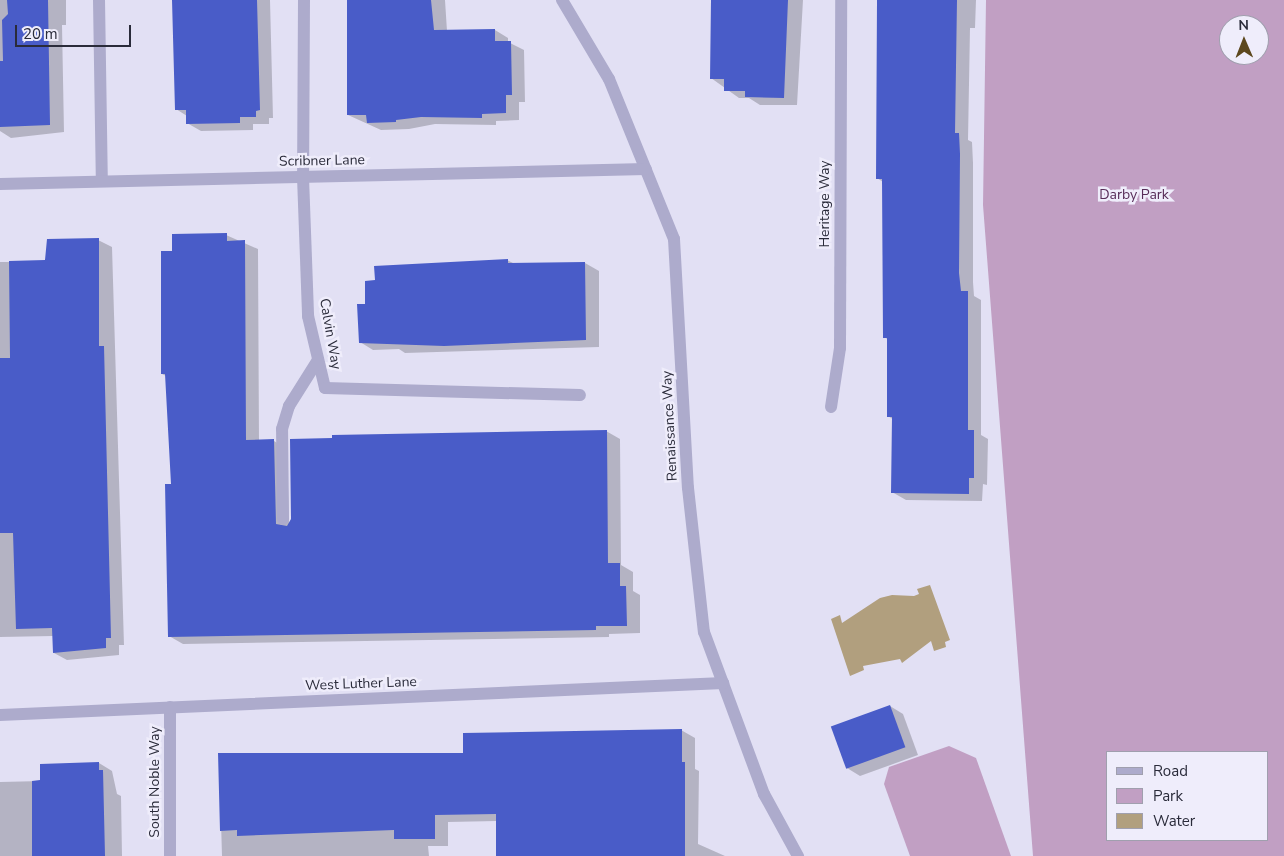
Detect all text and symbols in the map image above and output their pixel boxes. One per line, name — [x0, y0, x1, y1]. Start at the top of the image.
scale bar — [18, 15, 134, 47]
north arrow — [1219, 15, 1269, 65]
text: N — [1238, 16, 1249, 35]
text: 20 m — [23, 24, 58, 44]
street label: Scribner Lane — [279, 152, 365, 170]
street label: Heritage Way — [817, 160, 833, 248]
park label: Darby Park — [1099, 187, 1169, 203]
street label: Calvin Way — [315, 297, 345, 371]
street label: Renaissance Way — [659, 370, 681, 482]
street label: West Luther Lane — [305, 674, 417, 694]
street label: South Noble Way — [147, 726, 163, 838]
legend — [1106, 751, 1269, 841]
text: Road — [1153, 761, 1188, 781]
text: Park — [1153, 786, 1183, 806]
text: Water — [1153, 811, 1195, 831]

